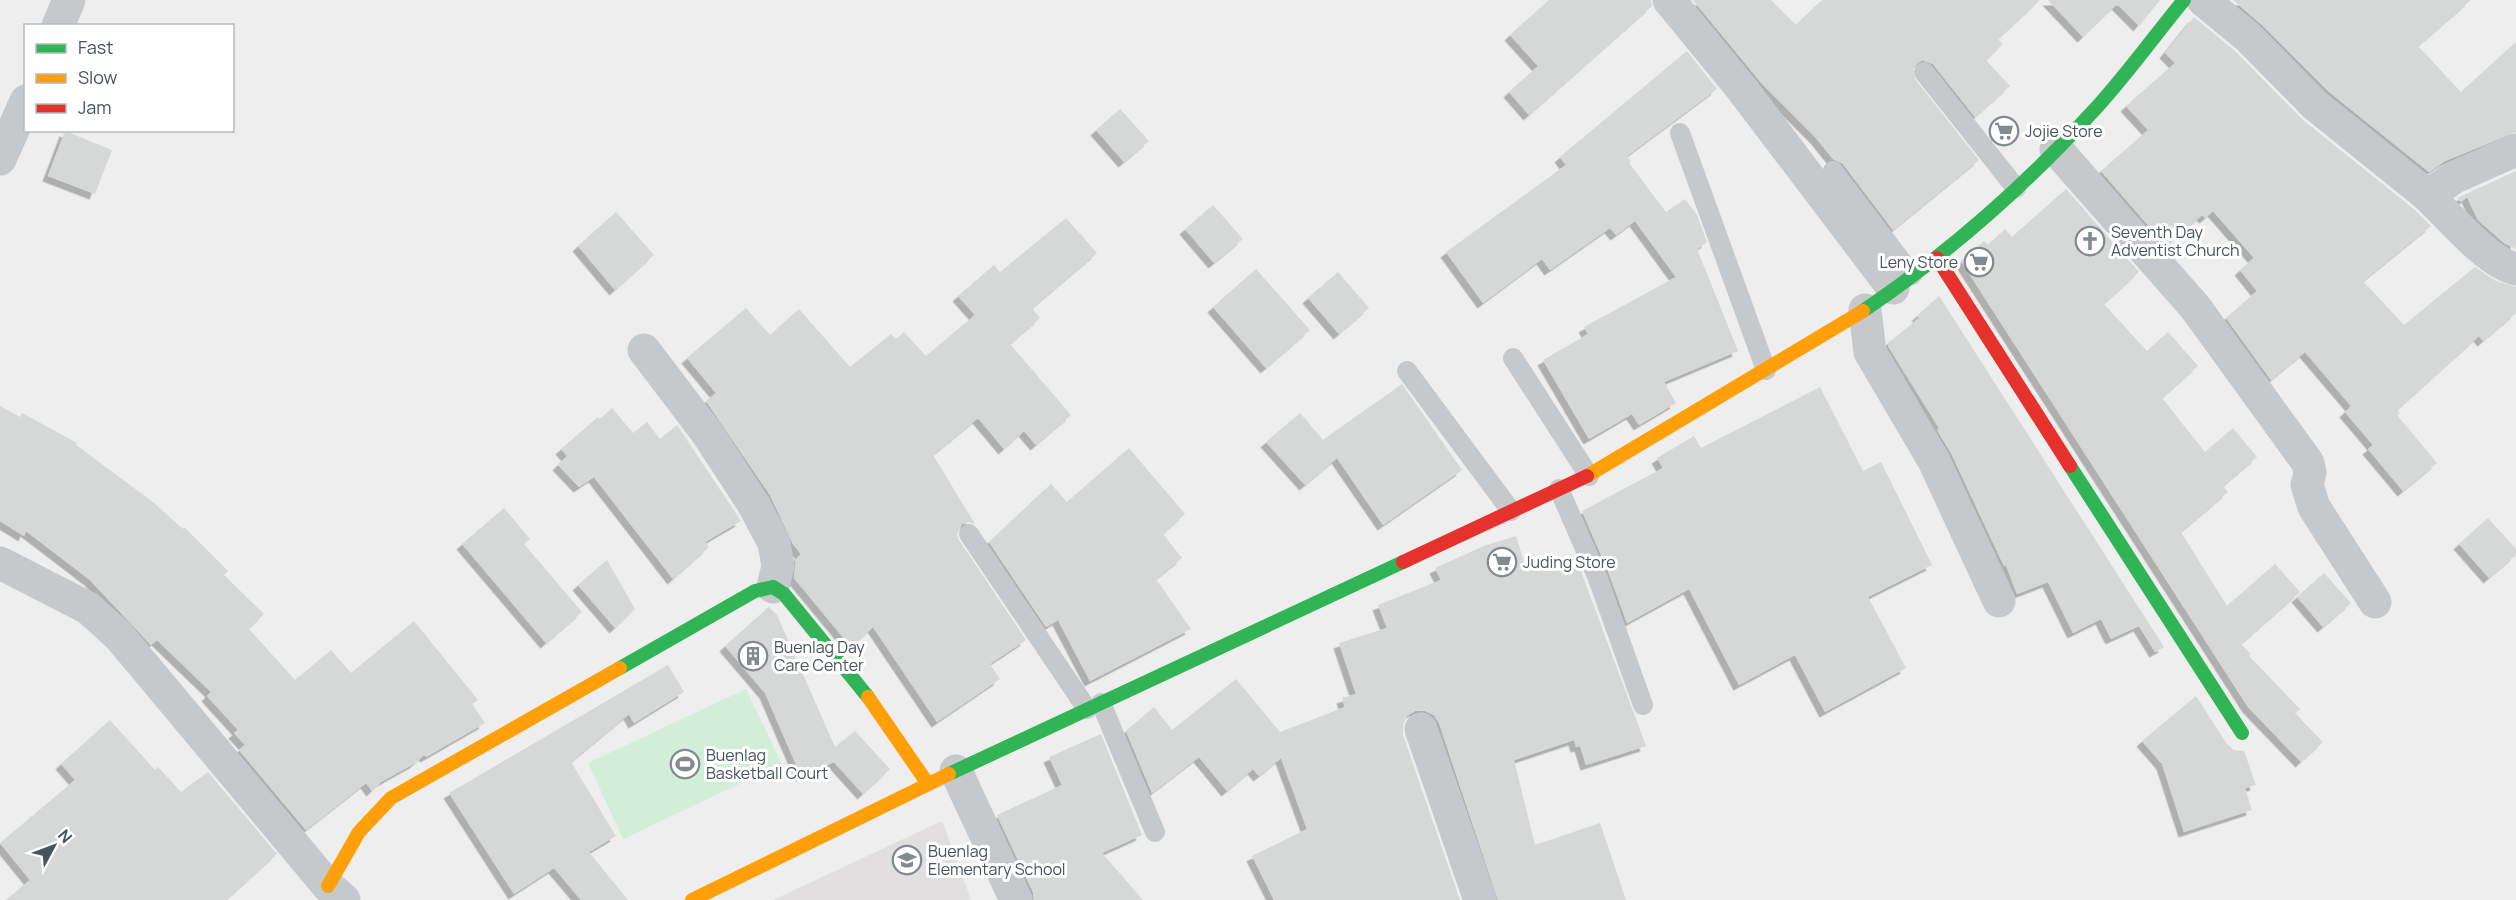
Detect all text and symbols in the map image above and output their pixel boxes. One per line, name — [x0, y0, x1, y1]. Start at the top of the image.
legend — [24, 24, 234, 132]
text: Fast — [78, 35, 113, 59]
text: Slow — [78, 65, 118, 89]
text: Jam — [78, 95, 112, 119]
supermarket icon: Jojie Store — [1988, 115, 2020, 147]
place label: Jojie Store — [2025, 120, 2103, 142]
place label: Seventh Day Adventist Church — [2111, 221, 2240, 261]
church icon: Seventh Day Adventist Church — [2074, 225, 2106, 257]
supermarket icon: Leny Store — [1963, 246, 1995, 278]
place label: Leny Store — [1880, 251, 1958, 273]
supermarket icon: Juding Store — [1486, 546, 1518, 578]
place label: Juding Store — [1523, 551, 1616, 573]
place label: Buenlag Day Care Center — [774, 636, 865, 676]
building icon: Buenlag Day Care Center — [737, 640, 769, 672]
place label: Buenlag Basketball Court — [706, 744, 828, 784]
sports icon: Buenlag Basketball Court — [669, 748, 701, 780]
north arrow — [24, 816, 84, 876]
text: N — [53, 825, 77, 848]
place label: Buenlag Elementary School — [928, 840, 1066, 880]
school or university icon: Buenlag Elementary School — [891, 844, 923, 876]

